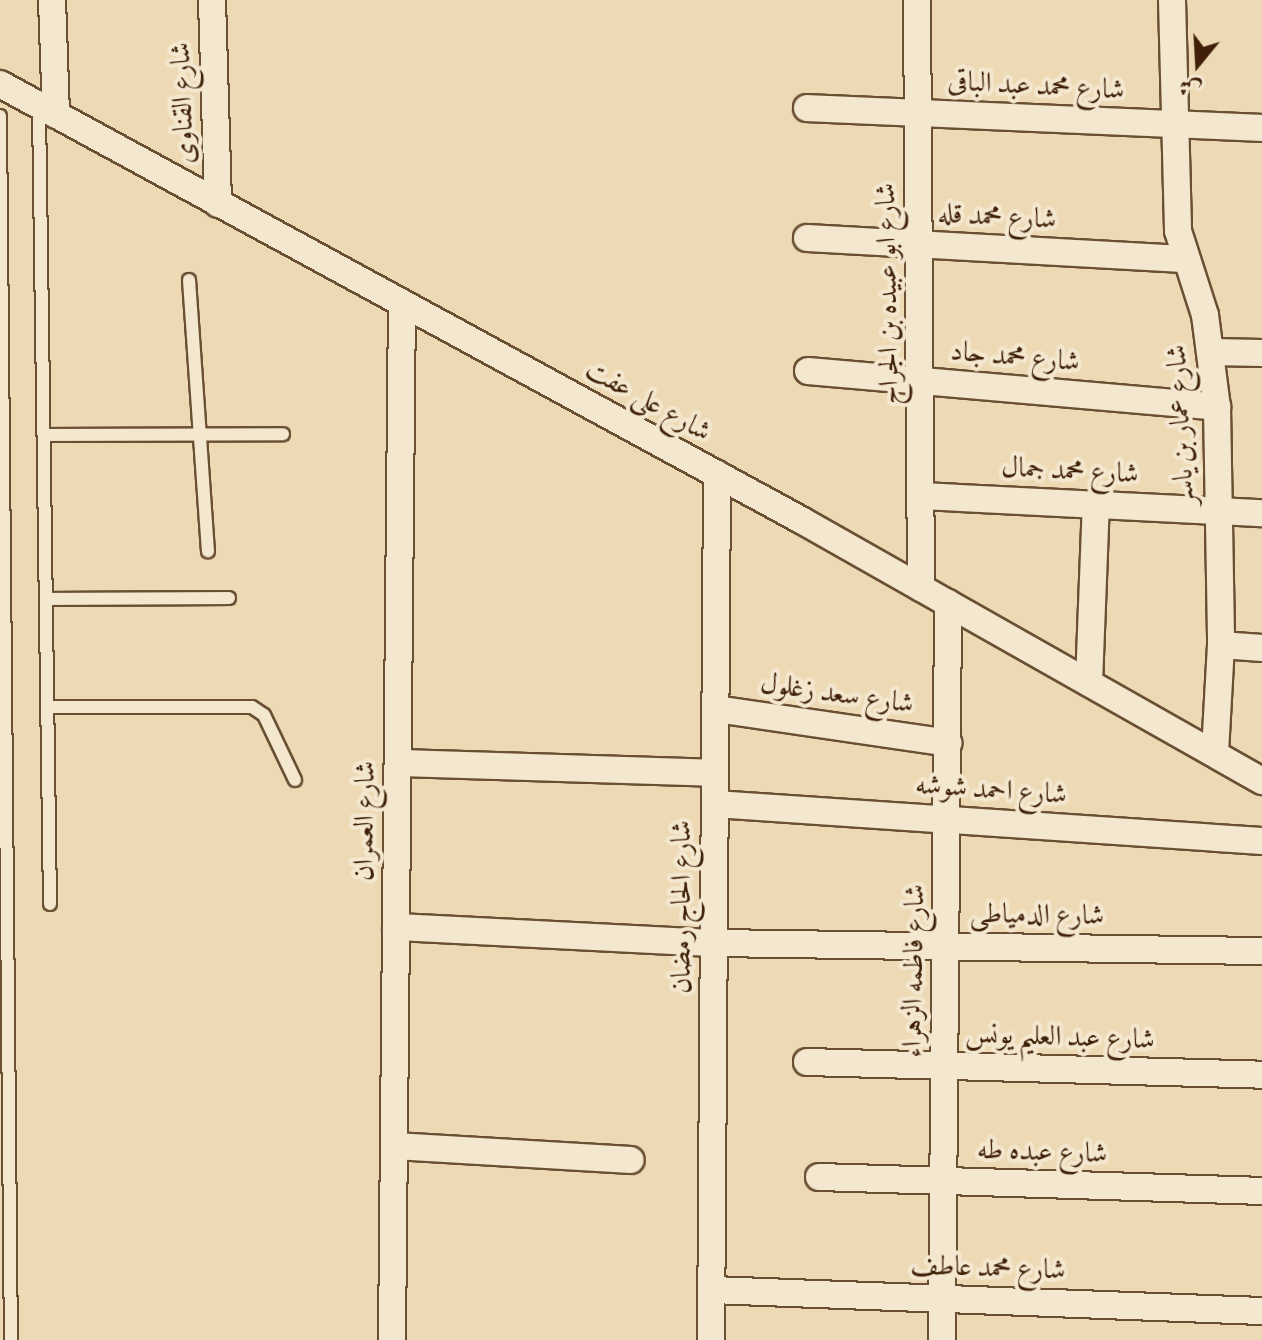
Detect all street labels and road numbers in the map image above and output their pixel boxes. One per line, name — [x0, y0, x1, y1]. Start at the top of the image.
street label: شارع القناوى — [164, 42, 202, 164]
street label: شارع محمد عبد الباقى — [947, 65, 1125, 107]
street label: شارع ابو عبيده بن الجراح — [869, 183, 907, 405]
street label: شارع محمد قله — [937, 197, 1057, 237]
street label: شارع محمد جاد — [949, 335, 1081, 379]
street label: شارع عمار بن ياسر — [1160, 344, 1202, 506]
street label: شارع على عفت — [579, 353, 717, 449]
street label: شارع محمد جمال — [1000, 451, 1140, 491]
street label: شارع سعد زغلول — [758, 667, 916, 721]
street label: شارع العمران — [347, 761, 383, 881]
street label: شارع احمد شوشه — [914, 768, 1068, 812]
street label: شارع الحاج رمضان — [665, 820, 699, 994]
street label: شارع فاطمه الزهراء — [896, 884, 932, 1058]
street label: شارع الدمياطى — [969, 897, 1105, 933]
street label: شارع عبد العليم يونس — [965, 1017, 1155, 1057]
street label: شارع عبده طه — [976, 1133, 1108, 1171]
street label: شارع محمد عاطف — [910, 1249, 1066, 1287]

